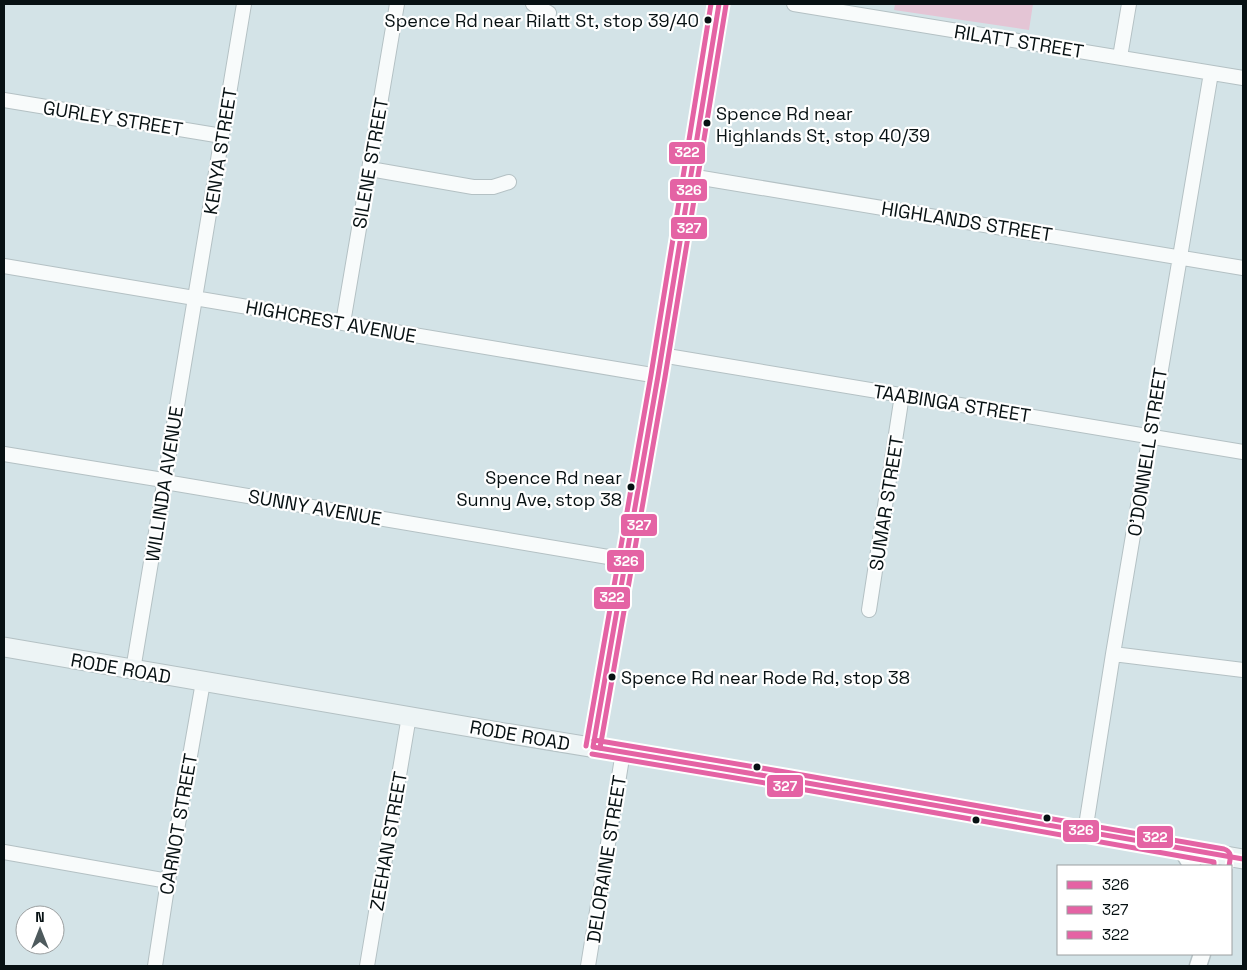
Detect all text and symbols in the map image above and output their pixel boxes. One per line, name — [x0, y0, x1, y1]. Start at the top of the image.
place label: Spence Rd near Rilatt St, stop 39/40 — [385, 9, 699, 32]
marker: Spence Rd near Rilatt St, stop 39/40 — [703, 15, 713, 25]
street label: RILATT STREET — [952, 19, 1086, 64]
street label: KENYA STREET — [198, 86, 243, 216]
street label: GURLEY STREET — [41, 95, 185, 142]
street label: SILENE STREET — [347, 96, 394, 230]
place label: Spence Rd near Highlands St, stop 40/39 — [716, 102, 930, 147]
marker: Spence Rd near Highlands St, stop 40/39 — [702, 118, 712, 128]
line badge: 322 — [668, 141, 706, 165]
text: 322 — [674, 143, 700, 161]
line badge: 326 — [669, 178, 708, 202]
text: 326 — [676, 181, 702, 199]
street label: HIGHLANDS STREET — [880, 196, 1054, 247]
line badge: 327 — [670, 216, 708, 240]
text: 327 — [677, 219, 701, 237]
street label: HIGHCREST AVENUE — [244, 294, 418, 349]
street label: O'DONNELL STREET — [1122, 366, 1173, 538]
street label: TAABINGA STREET — [871, 379, 1033, 428]
street label: WILLINDA AVENUE — [140, 404, 189, 564]
street label: SUMAR STREET — [863, 434, 910, 572]
place label: Spence Rd near Sunny Ave, stop 38 — [457, 466, 622, 511]
marker: Spence Rd near Sunny Ave, stop 38 — [626, 482, 636, 492]
street label: SUNNY AVENUE — [246, 483, 384, 532]
line badge: 327 — [620, 513, 658, 537]
text: 327 — [627, 516, 651, 534]
line badge: 326 — [606, 549, 645, 573]
text: 326 — [613, 552, 639, 570]
line badge: 322 — [593, 586, 631, 610]
text: 322 — [599, 588, 625, 606]
street label: RODE ROAD — [69, 647, 173, 690]
place label: Spence Rd near Rode Rd, stop 38 — [621, 666, 910, 689]
marker: Spence Rd near Rode Rd, stop 38 — [607, 672, 617, 682]
street label: RODE ROAD — [468, 714, 572, 757]
street label: CARNOT STREET — [154, 751, 203, 897]
unlabelled marker — [752, 762, 762, 772]
street label: ZEEHAN STREET — [364, 769, 413, 913]
street label: DELORAINE STREET — [581, 773, 632, 945]
line badge: 327 — [766, 774, 804, 798]
text: 327 — [773, 777, 797, 795]
unlabelled marker — [1042, 813, 1052, 823]
unlabelled marker — [971, 815, 981, 825]
line badge: 326 — [1062, 819, 1100, 843]
text: 326 — [1068, 821, 1094, 839]
line badge: 322 — [1136, 825, 1174, 849]
text: 322 — [1142, 828, 1168, 846]
legend — [1057, 865, 1232, 955]
text: 326 — [1102, 875, 1129, 894]
text: 327 — [1102, 900, 1128, 919]
north arrow — [15, 905, 65, 955]
text: N — [35, 908, 45, 926]
text: 322 — [1102, 925, 1129, 944]

